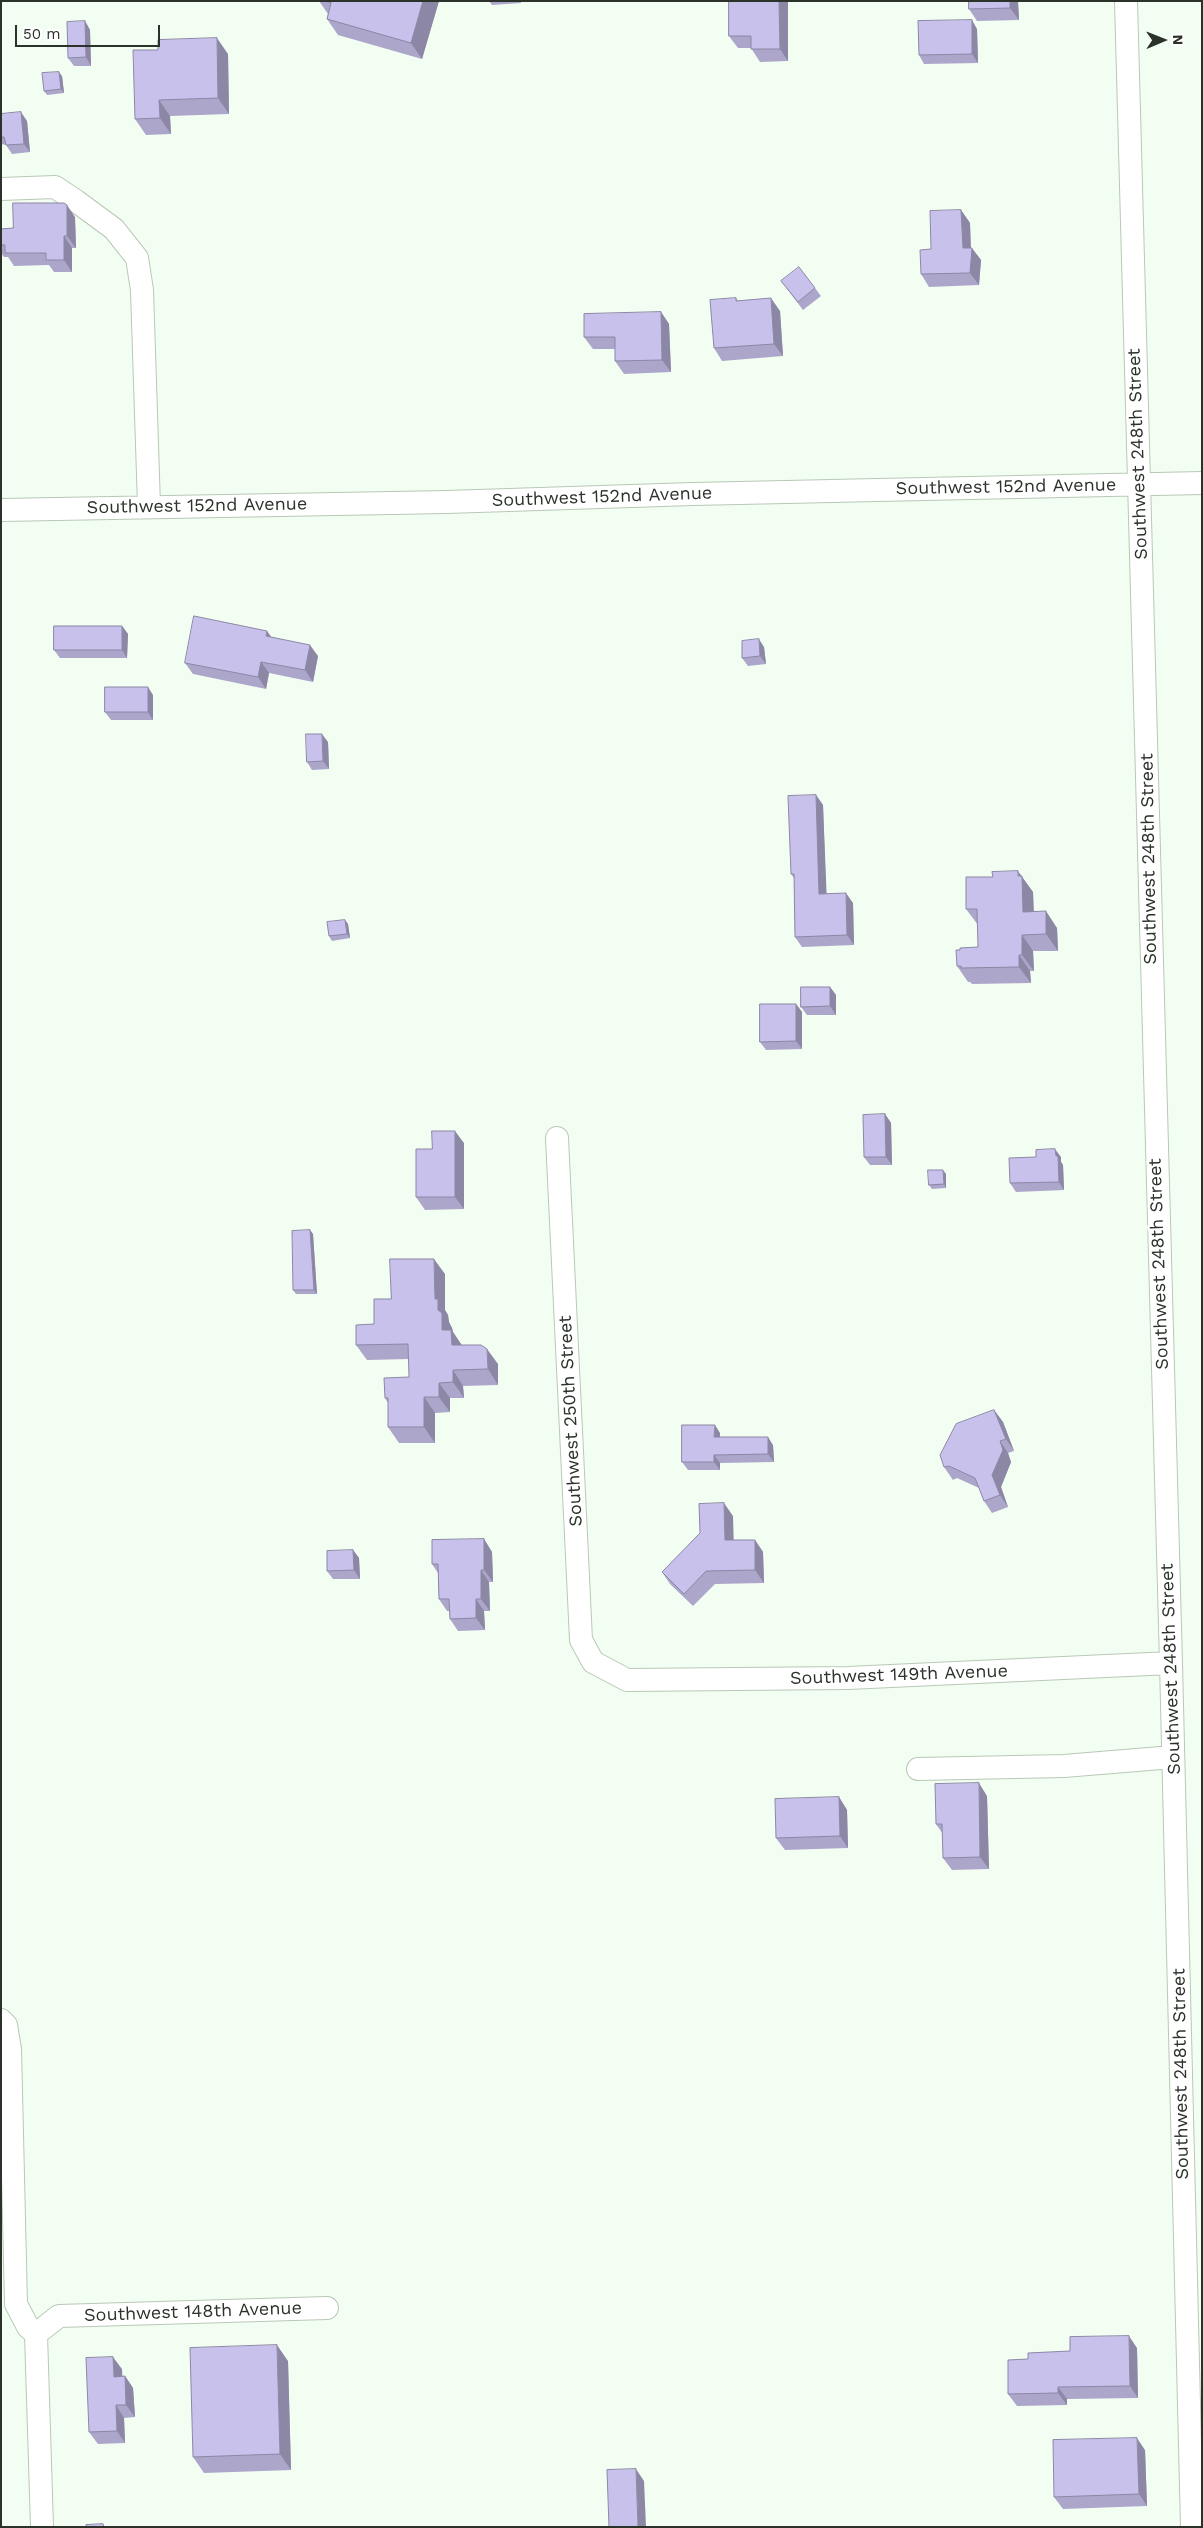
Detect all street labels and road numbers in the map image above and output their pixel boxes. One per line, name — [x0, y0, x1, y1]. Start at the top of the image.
street label: Southwest 248th Street — [1124, 348, 1152, 560]
street label: Southwest 152nd Avenue — [896, 474, 1116, 500]
street label: Southwest 152nd Avenue — [491, 482, 713, 512]
street label: Southwest 152nd Avenue — [87, 493, 307, 519]
street label: Southwest 248th Street — [1136, 753, 1162, 965]
street label: Southwest 248th Street — [1145, 1158, 1173, 1370]
street label: Southwest 250th Street — [555, 1315, 587, 1527]
street label: Southwest 248th Street — [1157, 1563, 1185, 1775]
street label: Southwest 149th Avenue — [790, 1660, 1008, 1690]
street label: Southwest 248th Street — [1168, 1968, 1194, 2180]
street label: Southwest 148th Avenue — [84, 2297, 302, 2327]

